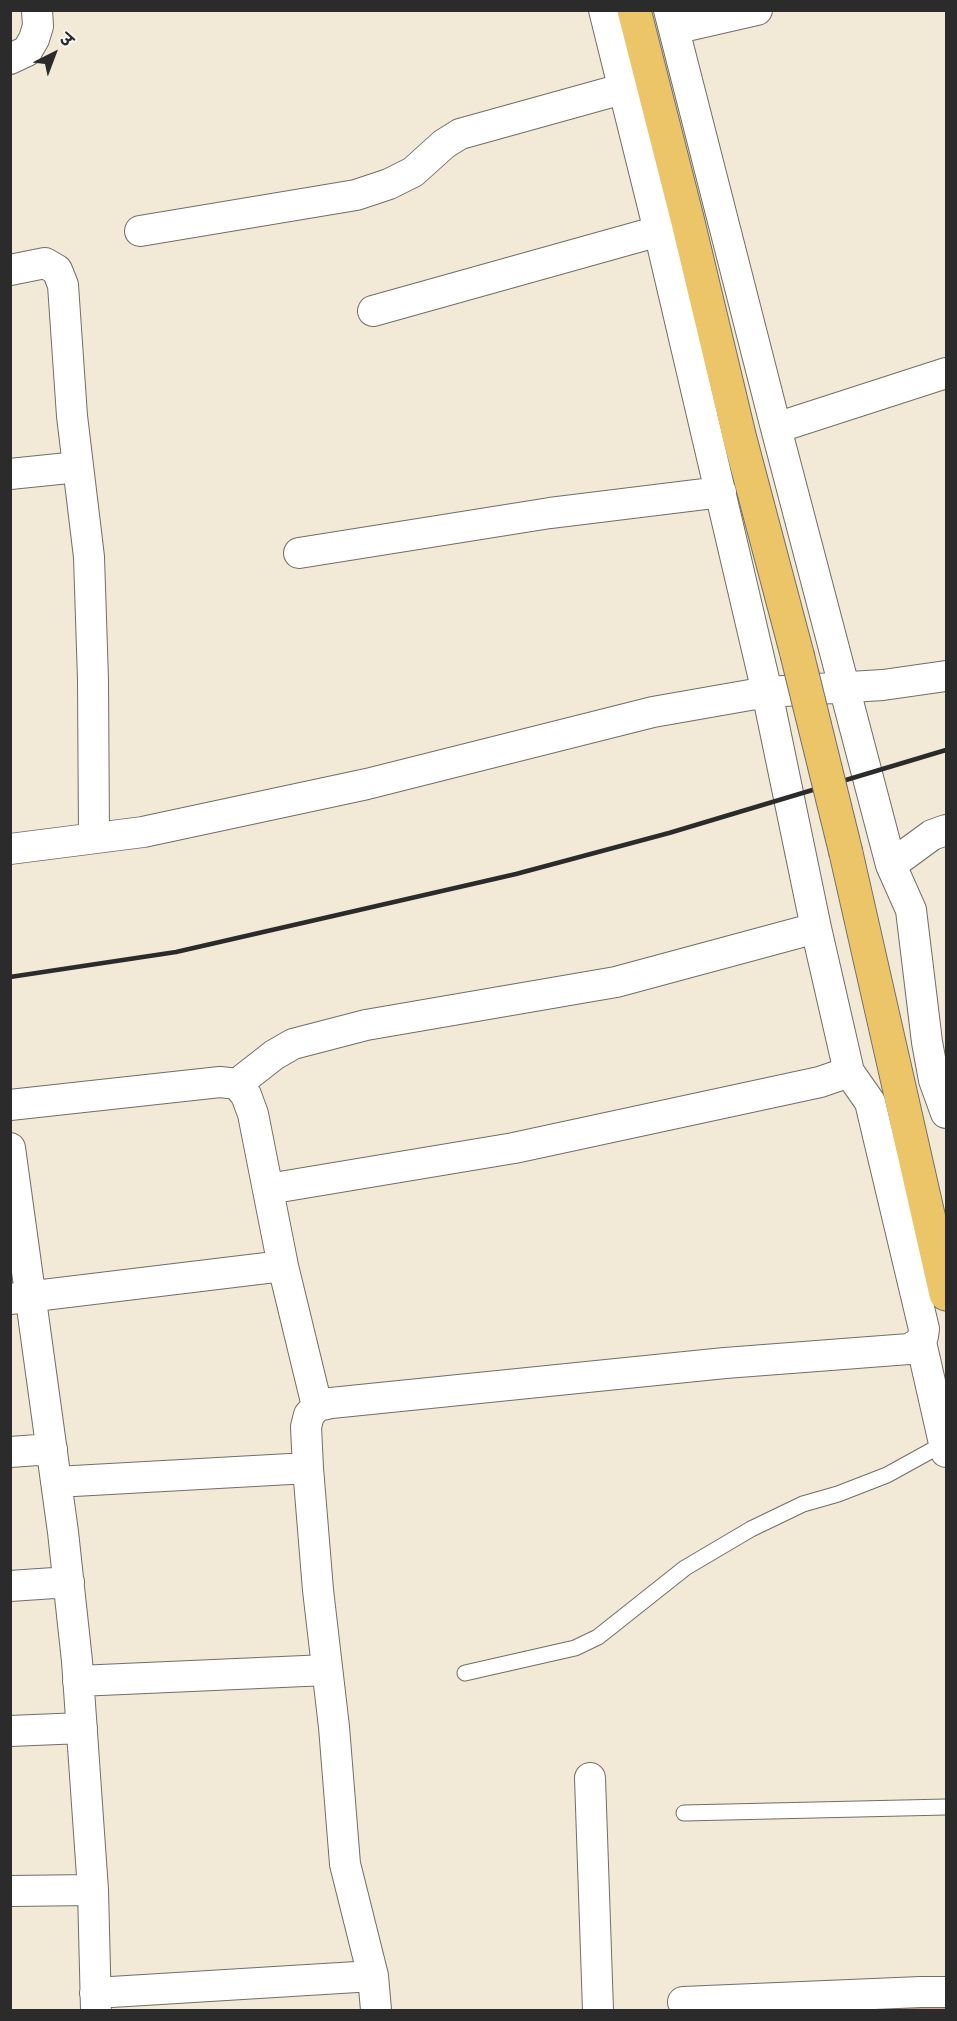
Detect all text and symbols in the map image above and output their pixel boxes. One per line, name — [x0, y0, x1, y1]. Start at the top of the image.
north arrow — [24, 24, 84, 84]
text: उ — [53, 26, 80, 55]

